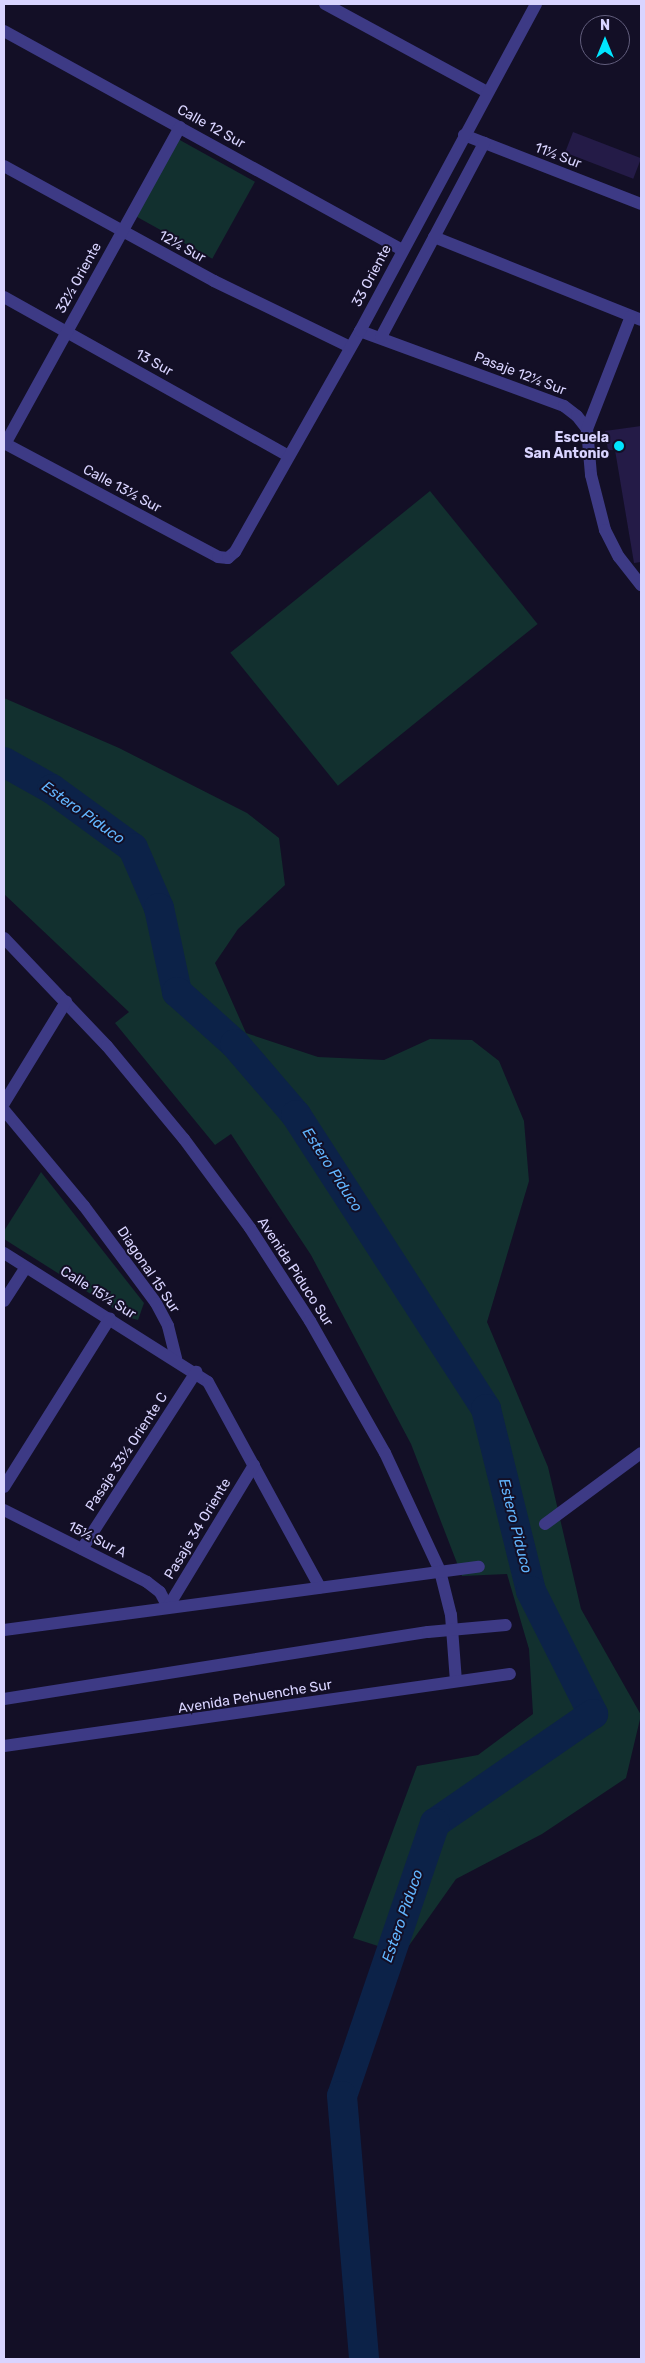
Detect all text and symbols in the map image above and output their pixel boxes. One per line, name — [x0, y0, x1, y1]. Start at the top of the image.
north arrow — [580, 15, 630, 65]
text: N — [600, 17, 610, 34]
street label: Calle 12 Sur — [174, 101, 248, 153]
street label: 11½ Sur — [532, 139, 584, 173]
street label: 12½ Sur — [156, 227, 208, 267]
street label: 32½ Oriente — [53, 240, 105, 316]
street label: 33 Oriente — [349, 242, 395, 310]
street label: 13 Sur — [132, 346, 176, 380]
street label: Pasaje 12½ Sur — [472, 349, 568, 399]
place label: Escuela San Antonio — [524, 430, 609, 462]
marker: Escuela San Antonio — [613, 440, 625, 452]
street label: Calle 13½ Sur — [80, 461, 164, 517]
water label: Estero Piduco — [38, 778, 128, 848]
water label: Estero Piduco — [298, 1124, 366, 1216]
street label: Avenida Piduco Sur — [254, 1214, 336, 1330]
street label: Diagonal 15 Sur — [113, 1224, 183, 1316]
street label: Calle 15½ Sur — [57, 1263, 139, 1323]
street label: Pasaje 33½ Oriente C — [82, 1390, 172, 1514]
street label: Pasaje 34 Oriente — [161, 1476, 235, 1582]
water label: Estero Piduco — [495, 1477, 535, 1575]
street label: 15½ Sur A — [65, 1518, 129, 1562]
street label: Avenida Pehuenche Sur — [177, 1677, 333, 1717]
water label: Estero Piduco — [379, 1867, 427, 1965]

